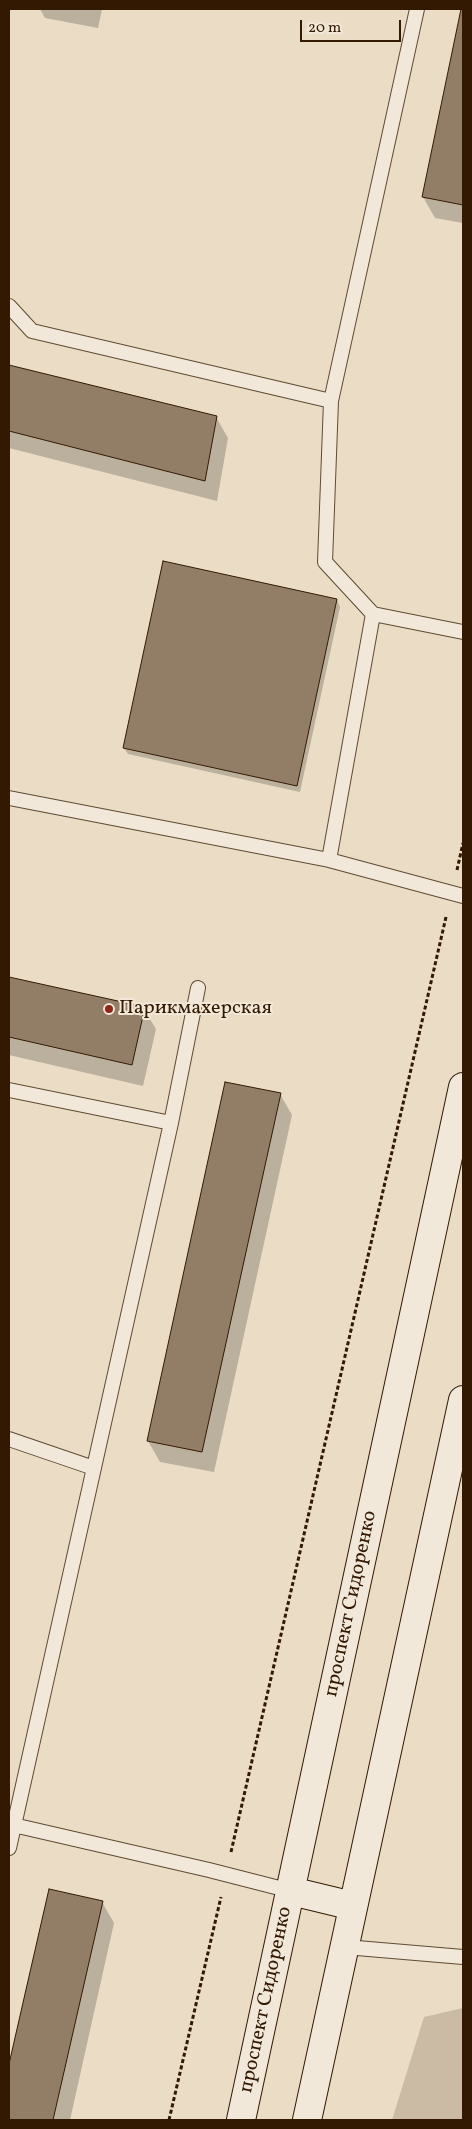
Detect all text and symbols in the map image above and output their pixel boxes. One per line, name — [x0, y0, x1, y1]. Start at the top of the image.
scale bar — [302, 10, 403, 42]
text: 20 m — [308, 18, 341, 39]
place label: Парикмахерская — [119, 997, 272, 1021]
marker: Парикмахерская — [103, 1003, 115, 1015]
street label: проспект Сидоренко — [321, 1509, 383, 1699]
street label: проспект Сидоренко — [236, 1905, 298, 2095]

